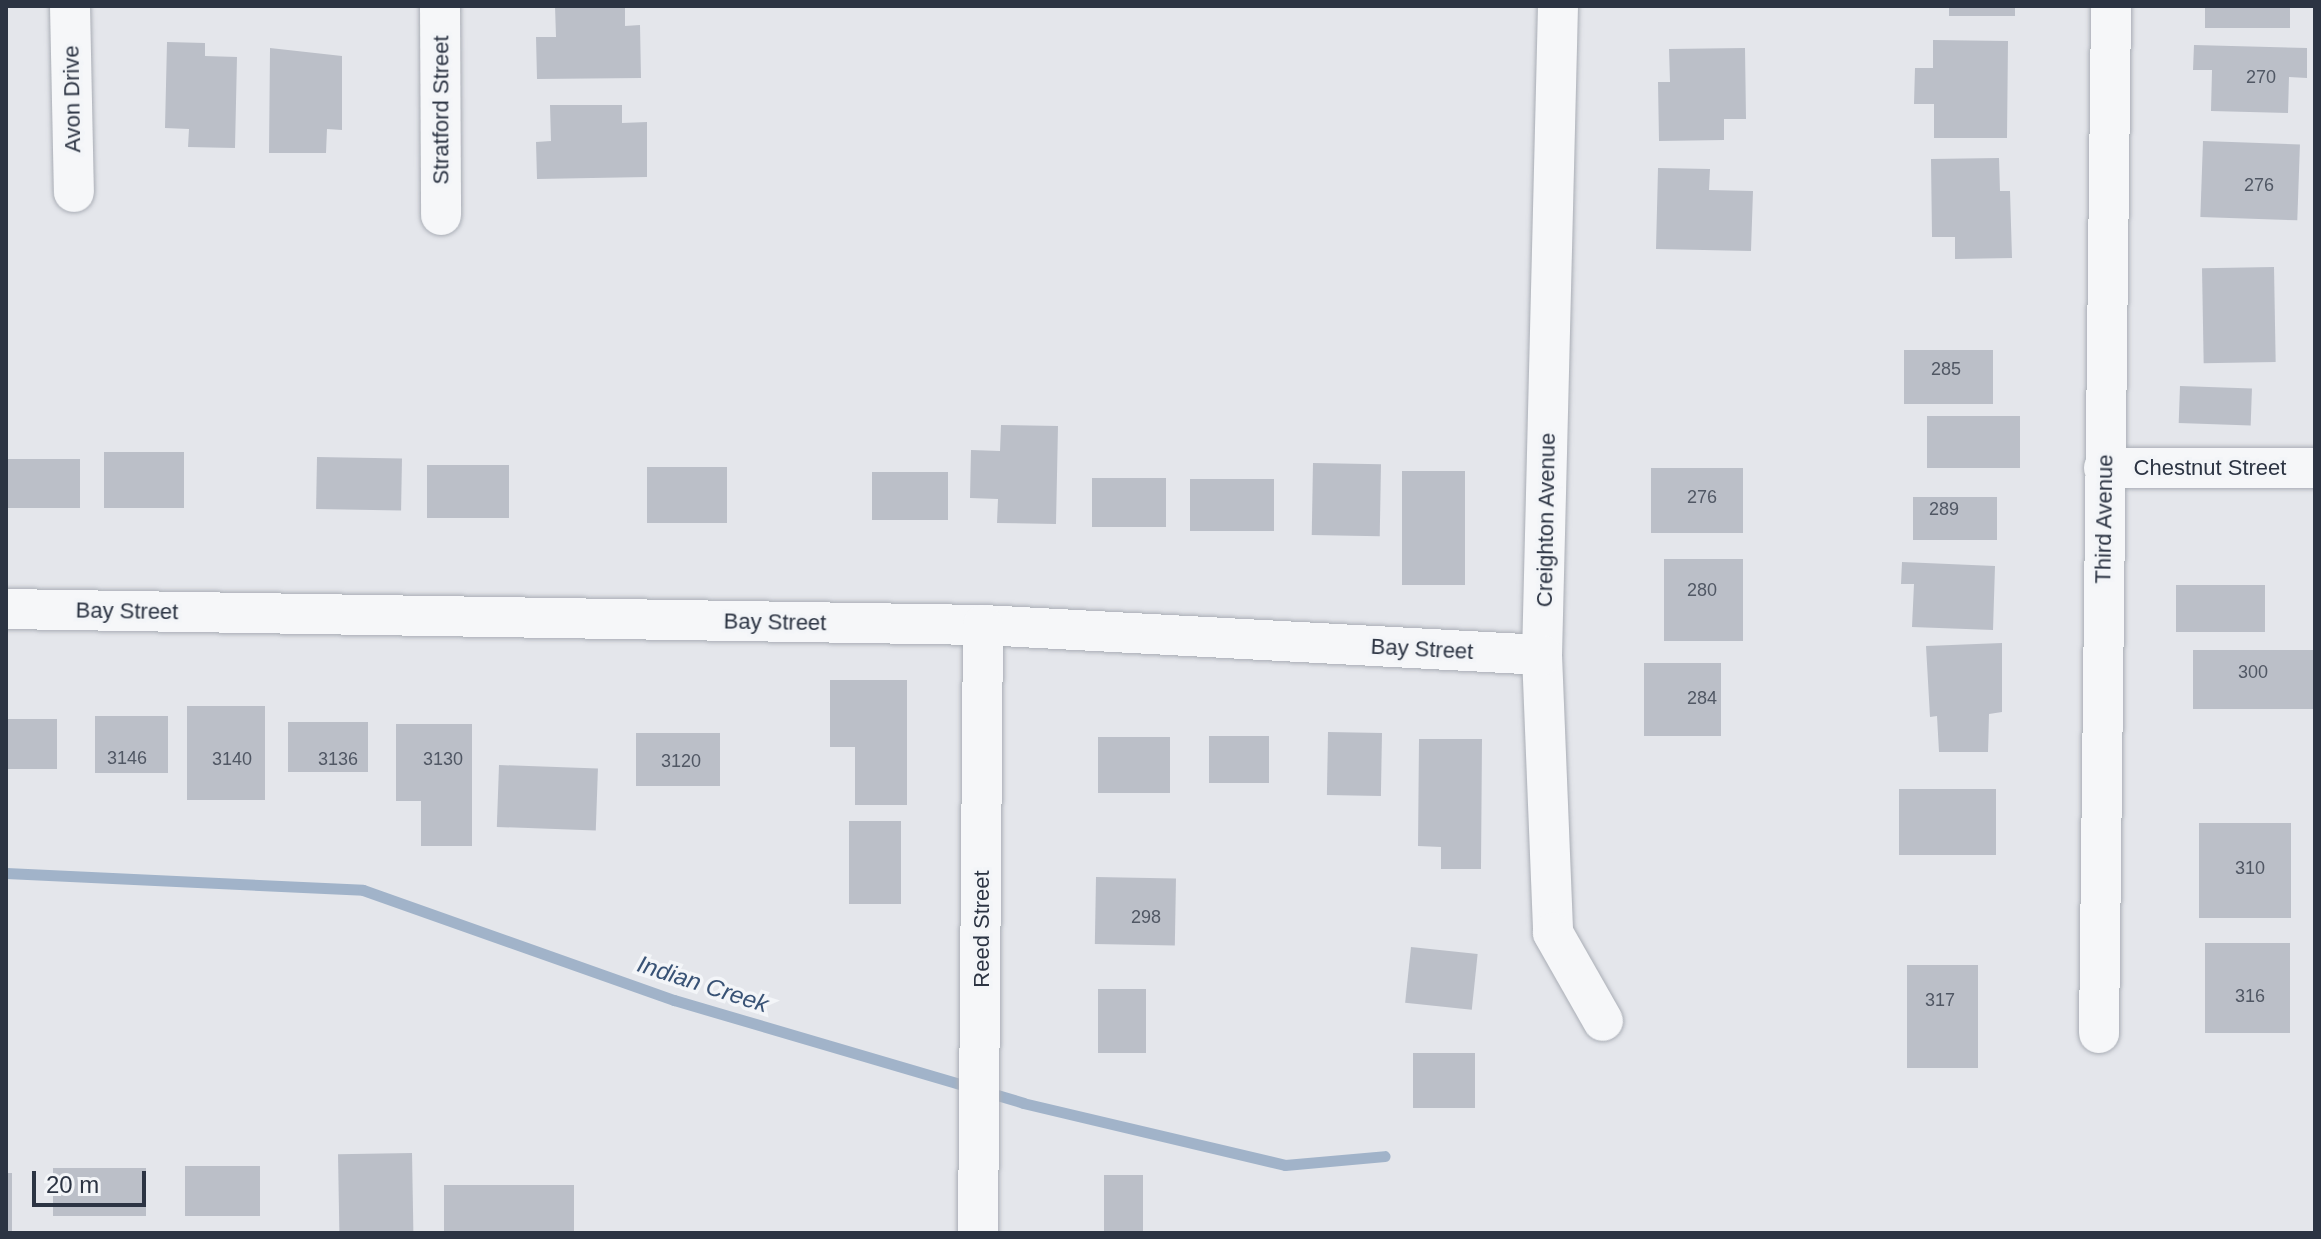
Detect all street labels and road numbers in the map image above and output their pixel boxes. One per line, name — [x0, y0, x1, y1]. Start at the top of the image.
street label: Stratford Street — [428, 35, 454, 185]
street label: Avon Drive — [58, 45, 86, 153]
street label: Creighton Avenue — [1531, 432, 1561, 608]
street label: Third Avenue — [2090, 454, 2118, 584]
street label: Chestnut Street — [2134, 455, 2286, 481]
street label: Bay Street — [75, 597, 179, 625]
street label: Bay Street — [723, 608, 827, 636]
street label: Bay Street — [1370, 633, 1474, 665]
street label: Reed Street — [969, 870, 995, 988]

